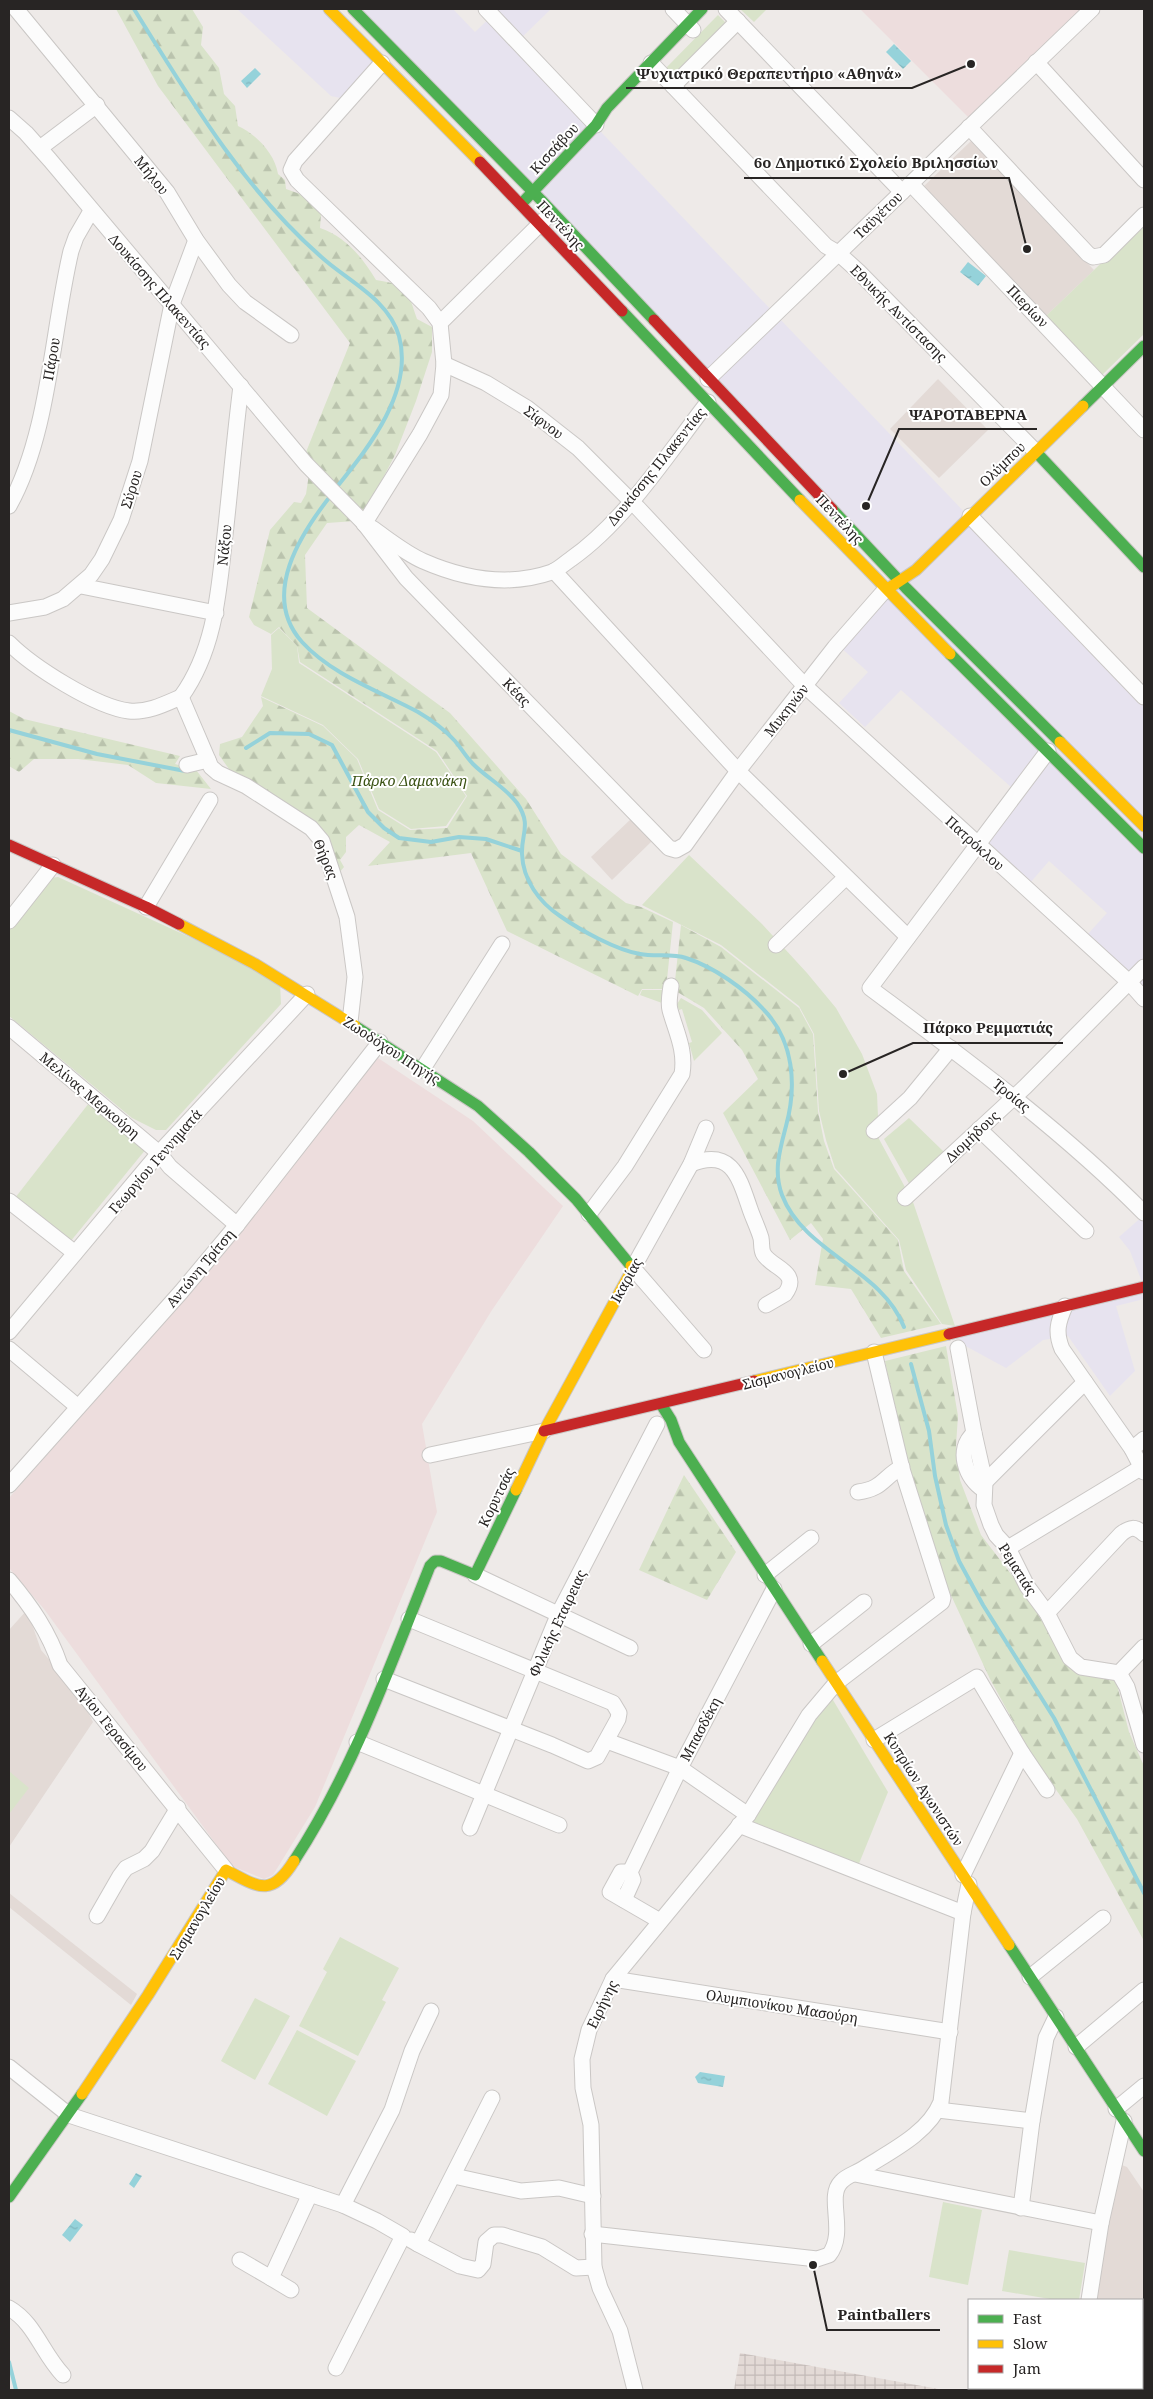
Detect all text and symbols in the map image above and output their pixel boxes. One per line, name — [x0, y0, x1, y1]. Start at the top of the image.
callout: Ψυχιατρικό Θεραπευτήριο «Αθηνά» — [626, 58, 912, 88]
text: Ψυχιατρικό Θεραπευτήριο «Αθηνά» — [636, 63, 902, 83]
street label: Κισσάβου — [525, 118, 583, 178]
callout: 6ο Δημοτικό Σχολείο Βριλησσίων — [744, 148, 1009, 178]
street label: Μήλου — [131, 152, 173, 198]
text: 6ο Δημοτικό Σχολείο Βριλησσίων — [754, 152, 998, 172]
street label: Ταϋγέτου — [850, 187, 906, 243]
street label: Πεντέλης — [533, 196, 589, 254]
street label: Δουκίσσης Πλακεντίας — [105, 229, 215, 353]
street label: Εθνικής Αντίστασης — [846, 260, 952, 366]
street label: Πιερίων — [1003, 281, 1053, 331]
street label: Πάρου — [38, 336, 64, 382]
callout: ΨΑΡΟΤΑΒΕΡΝΑ — [899, 399, 1037, 429]
street label: Σίφνου — [520, 401, 568, 443]
street label: Δουκίσσης Πλακεντίας — [602, 403, 710, 529]
text: ΨΑΡΟΤΑΒΕΡΝΑ — [909, 404, 1028, 424]
street label: Ολύμπου — [975, 437, 1029, 491]
street label: Σύρου — [116, 467, 146, 511]
street label: Πεντέλης — [812, 490, 868, 548]
street label: Νάξου — [212, 523, 236, 567]
street label: Κέας — [499, 674, 535, 711]
street label: Μυκηνών — [759, 680, 813, 740]
park label: Πάρκο Δαμανάκη — [351, 771, 467, 790]
street label: Πατρόκλου — [941, 811, 1009, 875]
street label: Θήρας — [309, 836, 343, 882]
street label: Ζωοδόχου Πηγής — [340, 1012, 444, 1088]
callout: Πάρκο Ρεμματιάς — [913, 1013, 1063, 1043]
text: Πάρκο Ρεμματιάς — [923, 1017, 1053, 1037]
street label: Μελίνας Μερκούρη — [36, 1047, 144, 1143]
street label: Τροίας — [989, 1074, 1035, 1116]
street label: Γεωργίου Γεννηματά — [104, 1105, 206, 1217]
street label: Διομήδους — [941, 1106, 1003, 1166]
street label: Αντώνη Τρίτση — [162, 1225, 238, 1311]
street label: Ικαρίας — [606, 1254, 646, 1306]
street label: Σισμανογλείου — [740, 1352, 836, 1394]
street label: Κορυτσάς — [473, 1464, 519, 1530]
street label: Ρεματιάς — [995, 1539, 1042, 1599]
street label: Φιλικής Εταιρειας — [524, 1566, 590, 1680]
street label: Αγίου Γερασίμου — [71, 1681, 153, 1775]
street label: Μπασδέκη — [675, 1694, 725, 1764]
street label: Κυπρίων Αγωνιστών — [880, 1728, 968, 1850]
street label: Σισμανογλείου — [165, 1873, 229, 1963]
street label: Ειρήνης — [582, 1976, 622, 2031]
street label: Ολυμπιονίκου Μασούρη — [705, 1985, 859, 2027]
legend — [968, 2299, 1143, 2389]
callout: Paintballers — [827, 2300, 940, 2330]
text: Paintballers — [838, 2304, 930, 2324]
text: Fast — [1013, 2308, 1042, 2328]
text: Slow — [1013, 2333, 1047, 2353]
text: Jam — [1012, 2358, 1041, 2378]

